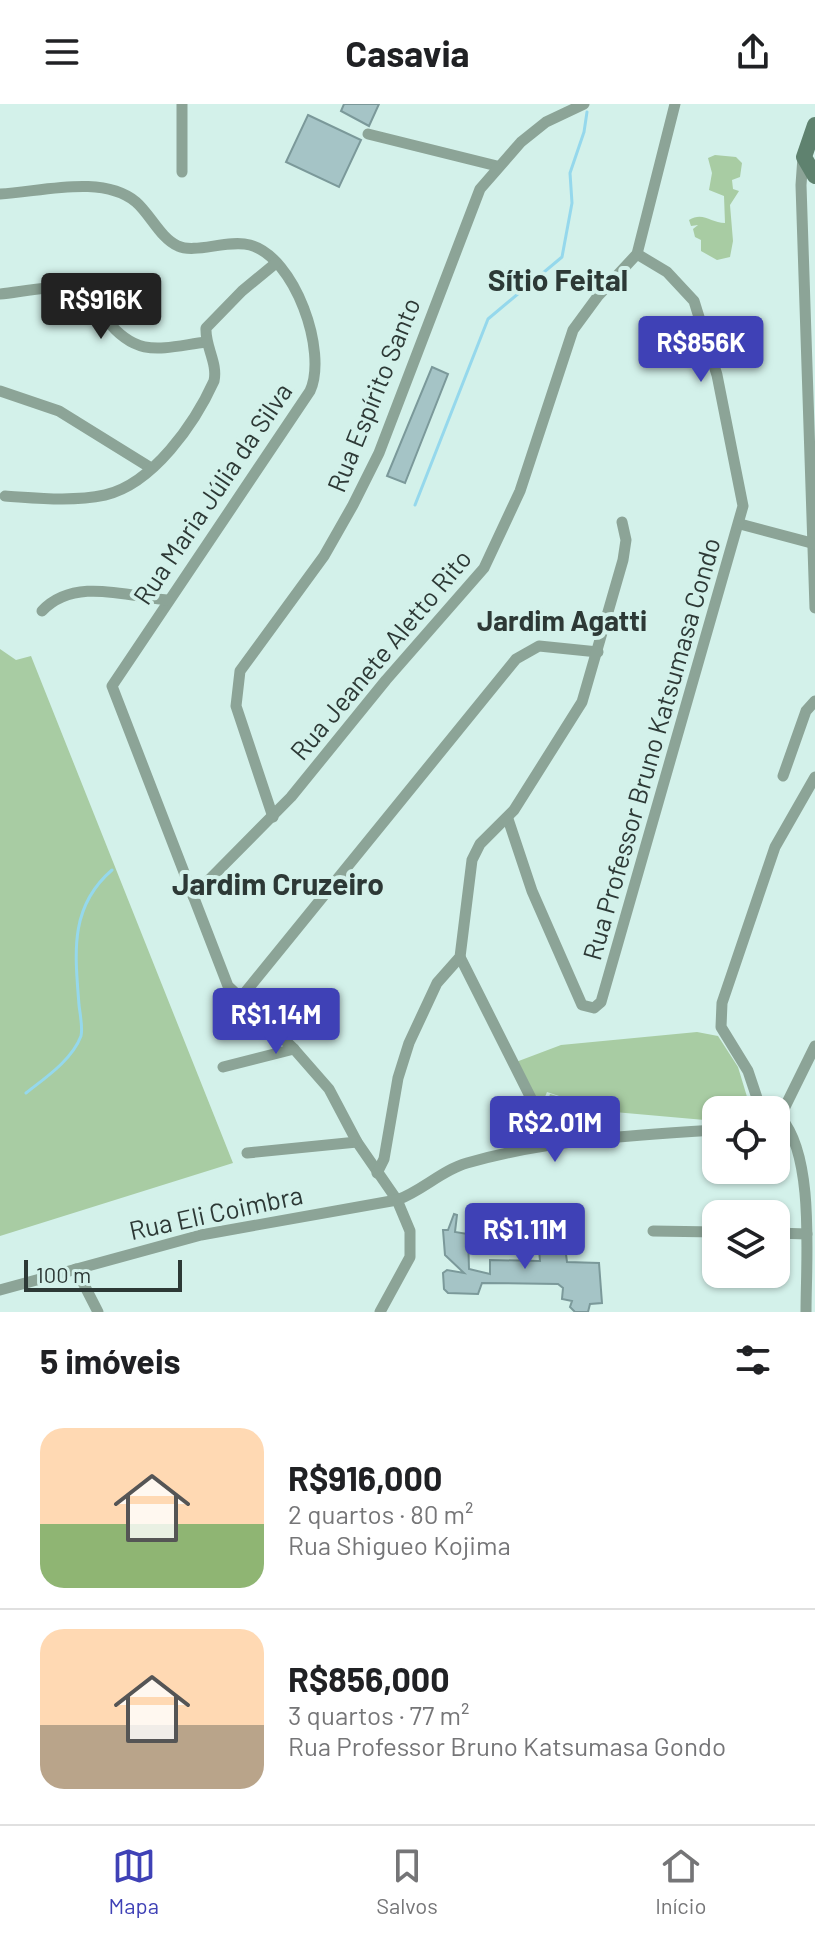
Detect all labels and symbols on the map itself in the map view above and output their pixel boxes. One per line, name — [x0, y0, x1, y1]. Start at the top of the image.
district label: Sítio Feital — [488, 261, 628, 297]
pin: R$916K — [36, 273, 166, 341]
street label: Rua Espírito Santo — [320, 293, 426, 496]
pin: R$856K — [636, 316, 766, 384]
street label: Rua Maria Júlia da Silva — [126, 376, 298, 610]
street label: Rua Professor Bruno Katsumasa Condo — [575, 534, 726, 963]
street label: Rua Jeanete Aletto Rito — [283, 543, 477, 766]
district label: Jardim Agatti — [477, 603, 647, 637]
district label: Jardim Cruzeiro — [172, 865, 384, 901]
pin: R$1.14M — [202, 988, 350, 1056]
pin: R$2.01M — [481, 1096, 629, 1164]
street label: Rua Eli Coimbra — [126, 1178, 305, 1245]
pin: R$1.11M — [451, 1203, 599, 1271]
scale bar — [24, 1256, 182, 1292]

